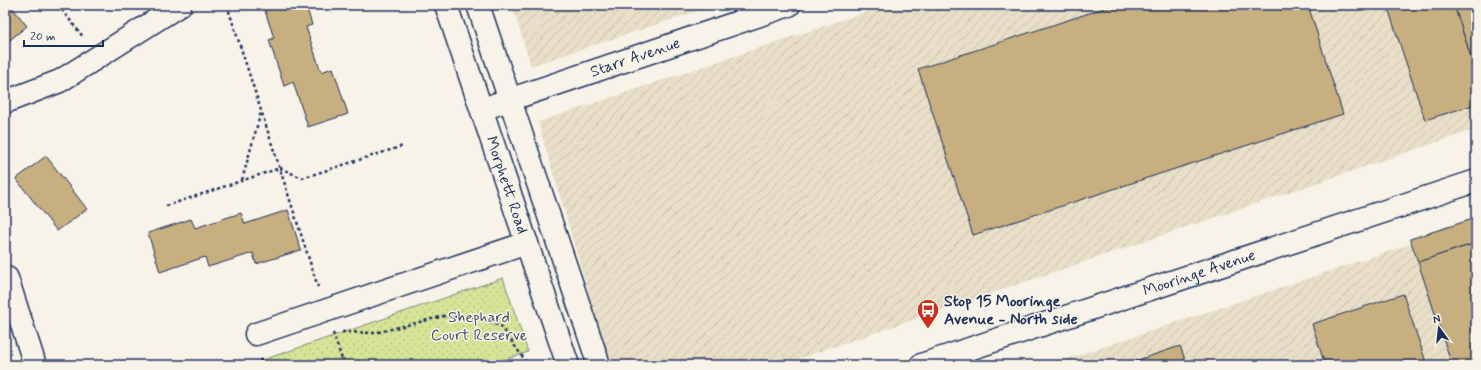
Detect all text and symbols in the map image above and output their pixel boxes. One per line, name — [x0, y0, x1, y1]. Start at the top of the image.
scale bar — [24, 22, 103, 48]
text: 20 m — [30, 29, 56, 45]
street label: Starr Avenue — [587, 32, 683, 82]
street label: Morphett Road — [481, 133, 533, 237]
street label: Mooringe Avenue — [1140, 244, 1258, 301]
place label: Stop 15 Mooringe Avenue - North side — [944, 291, 1078, 330]
bus stop icon: Stop 15 Mooringe Avenue - North side — [915, 297, 941, 330]
park label: Shephard Court Reserve — [431, 307, 528, 346]
north arrow — [1419, 308, 1459, 348]
text: N — [1431, 312, 1442, 327]

